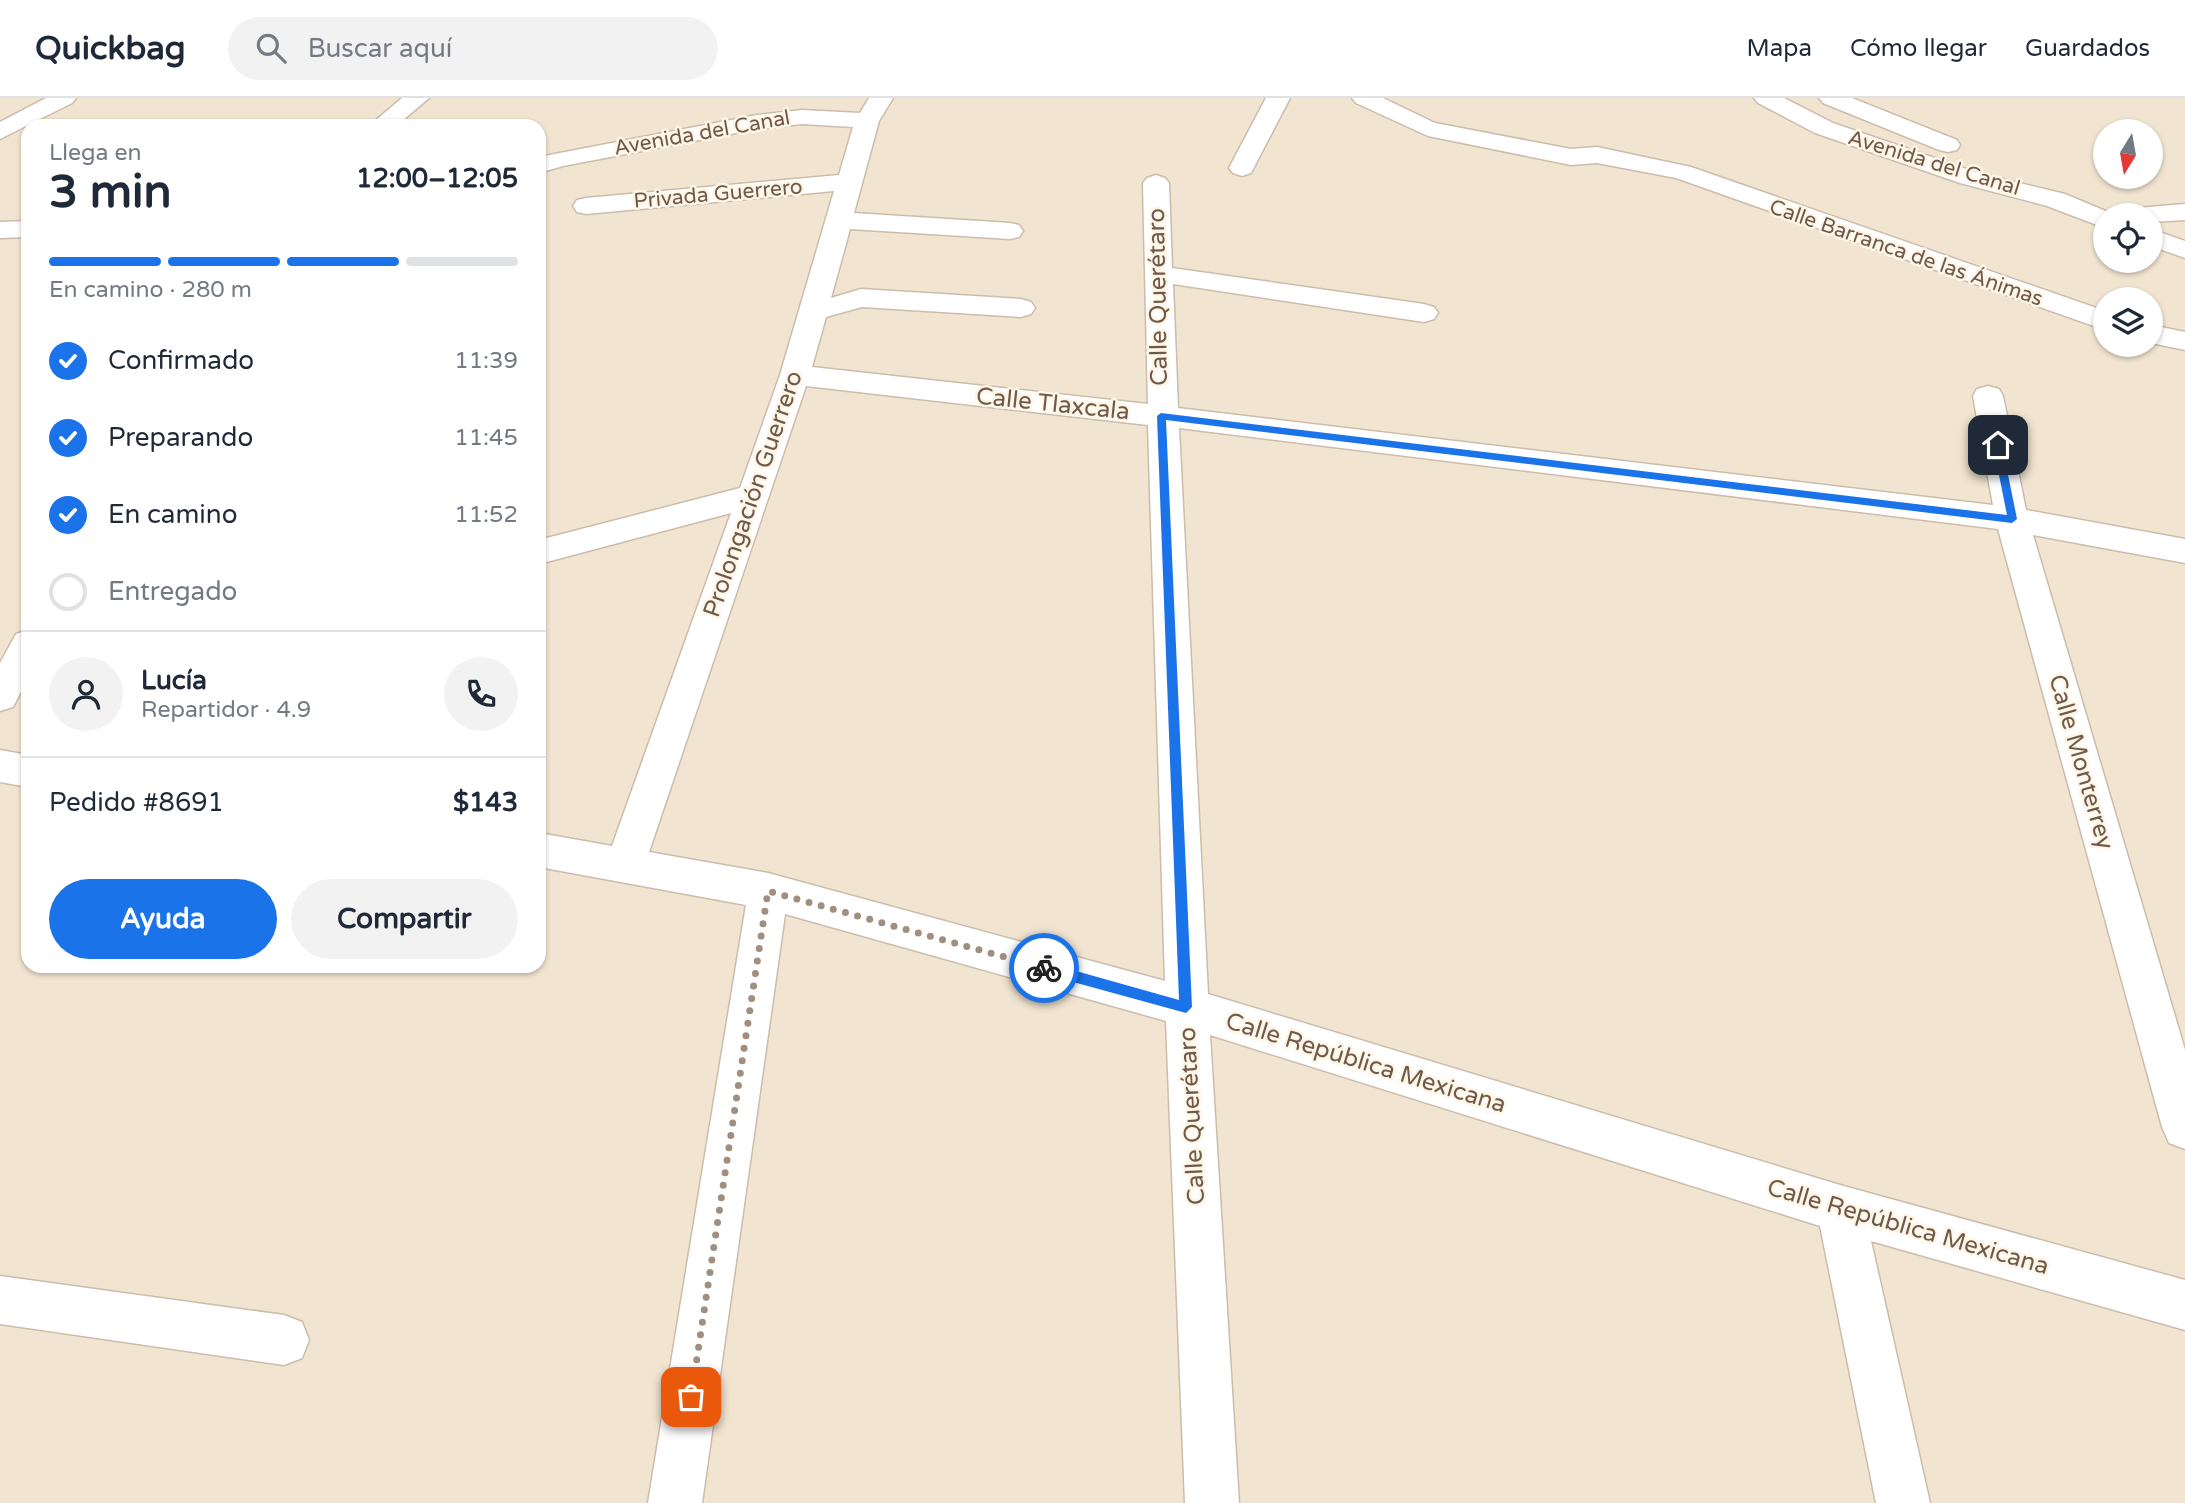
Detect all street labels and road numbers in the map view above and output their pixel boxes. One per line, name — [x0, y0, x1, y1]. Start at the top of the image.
street label: Avenida del Canal — [612, 105, 792, 161]
street label: Avenida del Canal — [1845, 125, 2023, 201]
street label: Privada Guerrero — [633, 174, 803, 214]
street label: Calle Barranca de las Ánimas — [1766, 194, 2046, 312]
street label: Calle Querétaro — [1142, 208, 1174, 386]
street label: Prolongación Guerrero — [697, 367, 809, 621]
street label: Calle Tlaxcala — [975, 382, 1131, 426]
street label: Calle Monterrey — [2042, 671, 2120, 853]
street label: Calle República Mexicana — [1222, 1007, 1510, 1119]
street label: Calle Querétaro — [1173, 1026, 1211, 1206]
street label: Calle República Mexicana — [1764, 1173, 2052, 1281]

